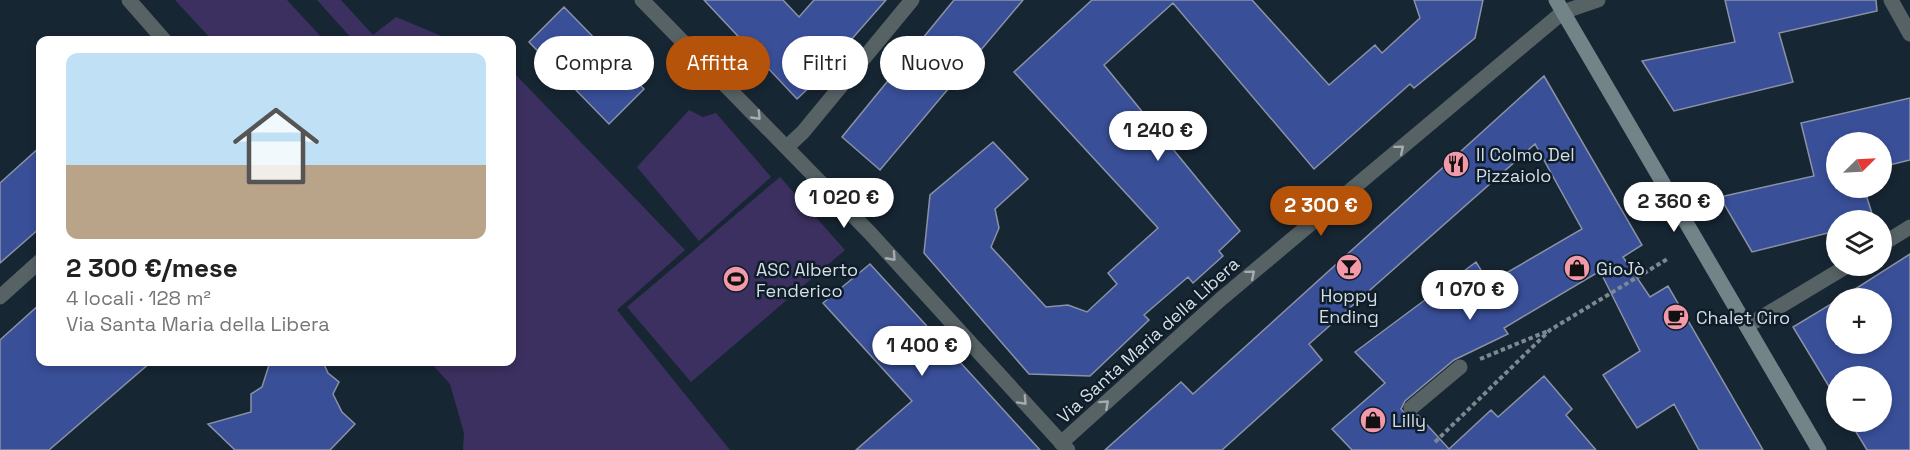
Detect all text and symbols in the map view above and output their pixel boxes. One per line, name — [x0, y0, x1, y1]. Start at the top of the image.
chip: Compra — [534, 36, 654, 90]
chip: Affitta — [666, 36, 770, 90]
chip: Filtri — [782, 36, 868, 90]
chip: Nuovo — [880, 36, 985, 90]
icon: home — [222, 92, 330, 200]
one-way arrow — [750, 109, 761, 120]
pin: 1 240 € — [1103, 111, 1213, 162]
text: 1 240 € — [1123, 117, 1193, 143]
north arrow — [1826, 132, 1892, 198]
map controls — [1826, 132, 1892, 432]
place label: Il Colmo Del Pizzaiolo — [1476, 143, 1575, 187]
one-way arrow — [1393, 145, 1404, 156]
restaurant icon: Il Colmo Del Pizzaiolo — [1441, 149, 1471, 179]
pin: 1 020 € — [789, 178, 899, 229]
pin: 2 360 € — [1619, 182, 1729, 233]
text: 1 020 € — [809, 184, 879, 210]
pin: 2 300 € — [1266, 186, 1376, 237]
text: 2 360 € — [1637, 188, 1711, 214]
text: 2 300 € — [1284, 192, 1358, 218]
button: layers — [1826, 210, 1892, 276]
one-way arrow — [885, 250, 896, 261]
text: 2 300 €/mese — [66, 251, 238, 285]
street label: Via Santa Maria della Libera — [1052, 252, 1244, 428]
bar icon: Hoppy Ending — [1334, 252, 1364, 282]
shop icon: GioJò — [1562, 253, 1592, 283]
place label: GioJò — [1596, 257, 1645, 280]
place label: ASC Alberto Fenderico — [756, 258, 858, 302]
sports icon: ASC Alberto Fenderico — [721, 264, 751, 294]
pin: 1 070 € — [1415, 270, 1525, 321]
one-way arrow — [1244, 271, 1255, 282]
text: 1 070 € — [1435, 276, 1505, 302]
place label: Hoppy Ending — [1319, 284, 1379, 328]
text: 4 locali · 128 m² — [66, 285, 211, 311]
button: + — [1826, 288, 1892, 354]
cafe icon: Chalet Ciro — [1661, 302, 1691, 332]
place label: Chalet Ciro — [1696, 306, 1790, 329]
text: Via Santa Maria della Libera — [66, 311, 330, 337]
pin: 1 400 € — [867, 326, 977, 377]
text: 1 400 € — [886, 332, 958, 358]
button: − — [1826, 366, 1892, 432]
one-way arrow — [1016, 394, 1027, 405]
one-way arrow — [1098, 400, 1109, 411]
shop icon: Lilly — [1358, 405, 1388, 435]
place label: Lilly — [1392, 409, 1426, 432]

